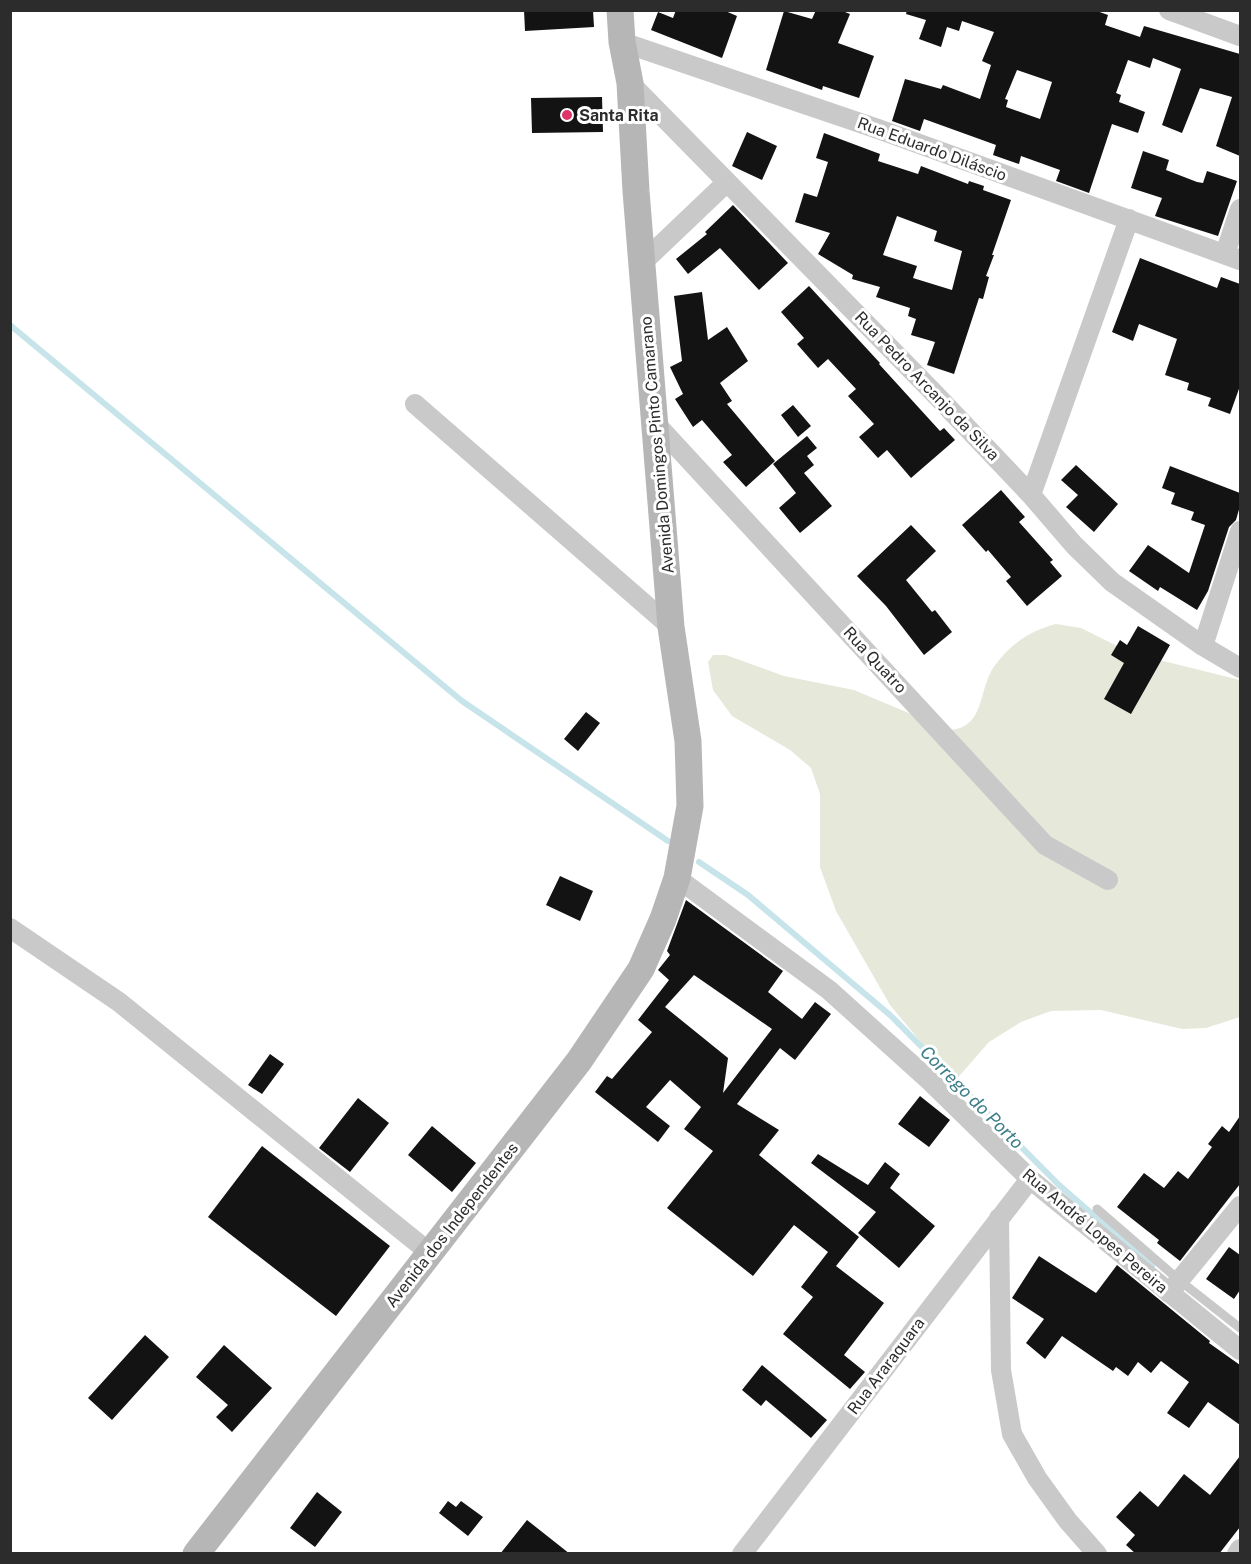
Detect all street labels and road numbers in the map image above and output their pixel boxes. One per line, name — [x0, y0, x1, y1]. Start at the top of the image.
street label: Rua Eduardo Diláscio — [855, 113, 1009, 185]
street label: Rua Pedro Arcanjo da Silva — [851, 308, 1003, 464]
street label: Avenida Domingos Pinto Camarano — [636, 316, 678, 574]
street label: Rua Quatro — [839, 623, 911, 697]
street label: Avenida dos Independentes — [382, 1139, 522, 1311]
street label: Rua André Lopes Pereira — [1019, 1165, 1171, 1297]
street label: Rua Araraquara — [843, 1314, 929, 1418]

